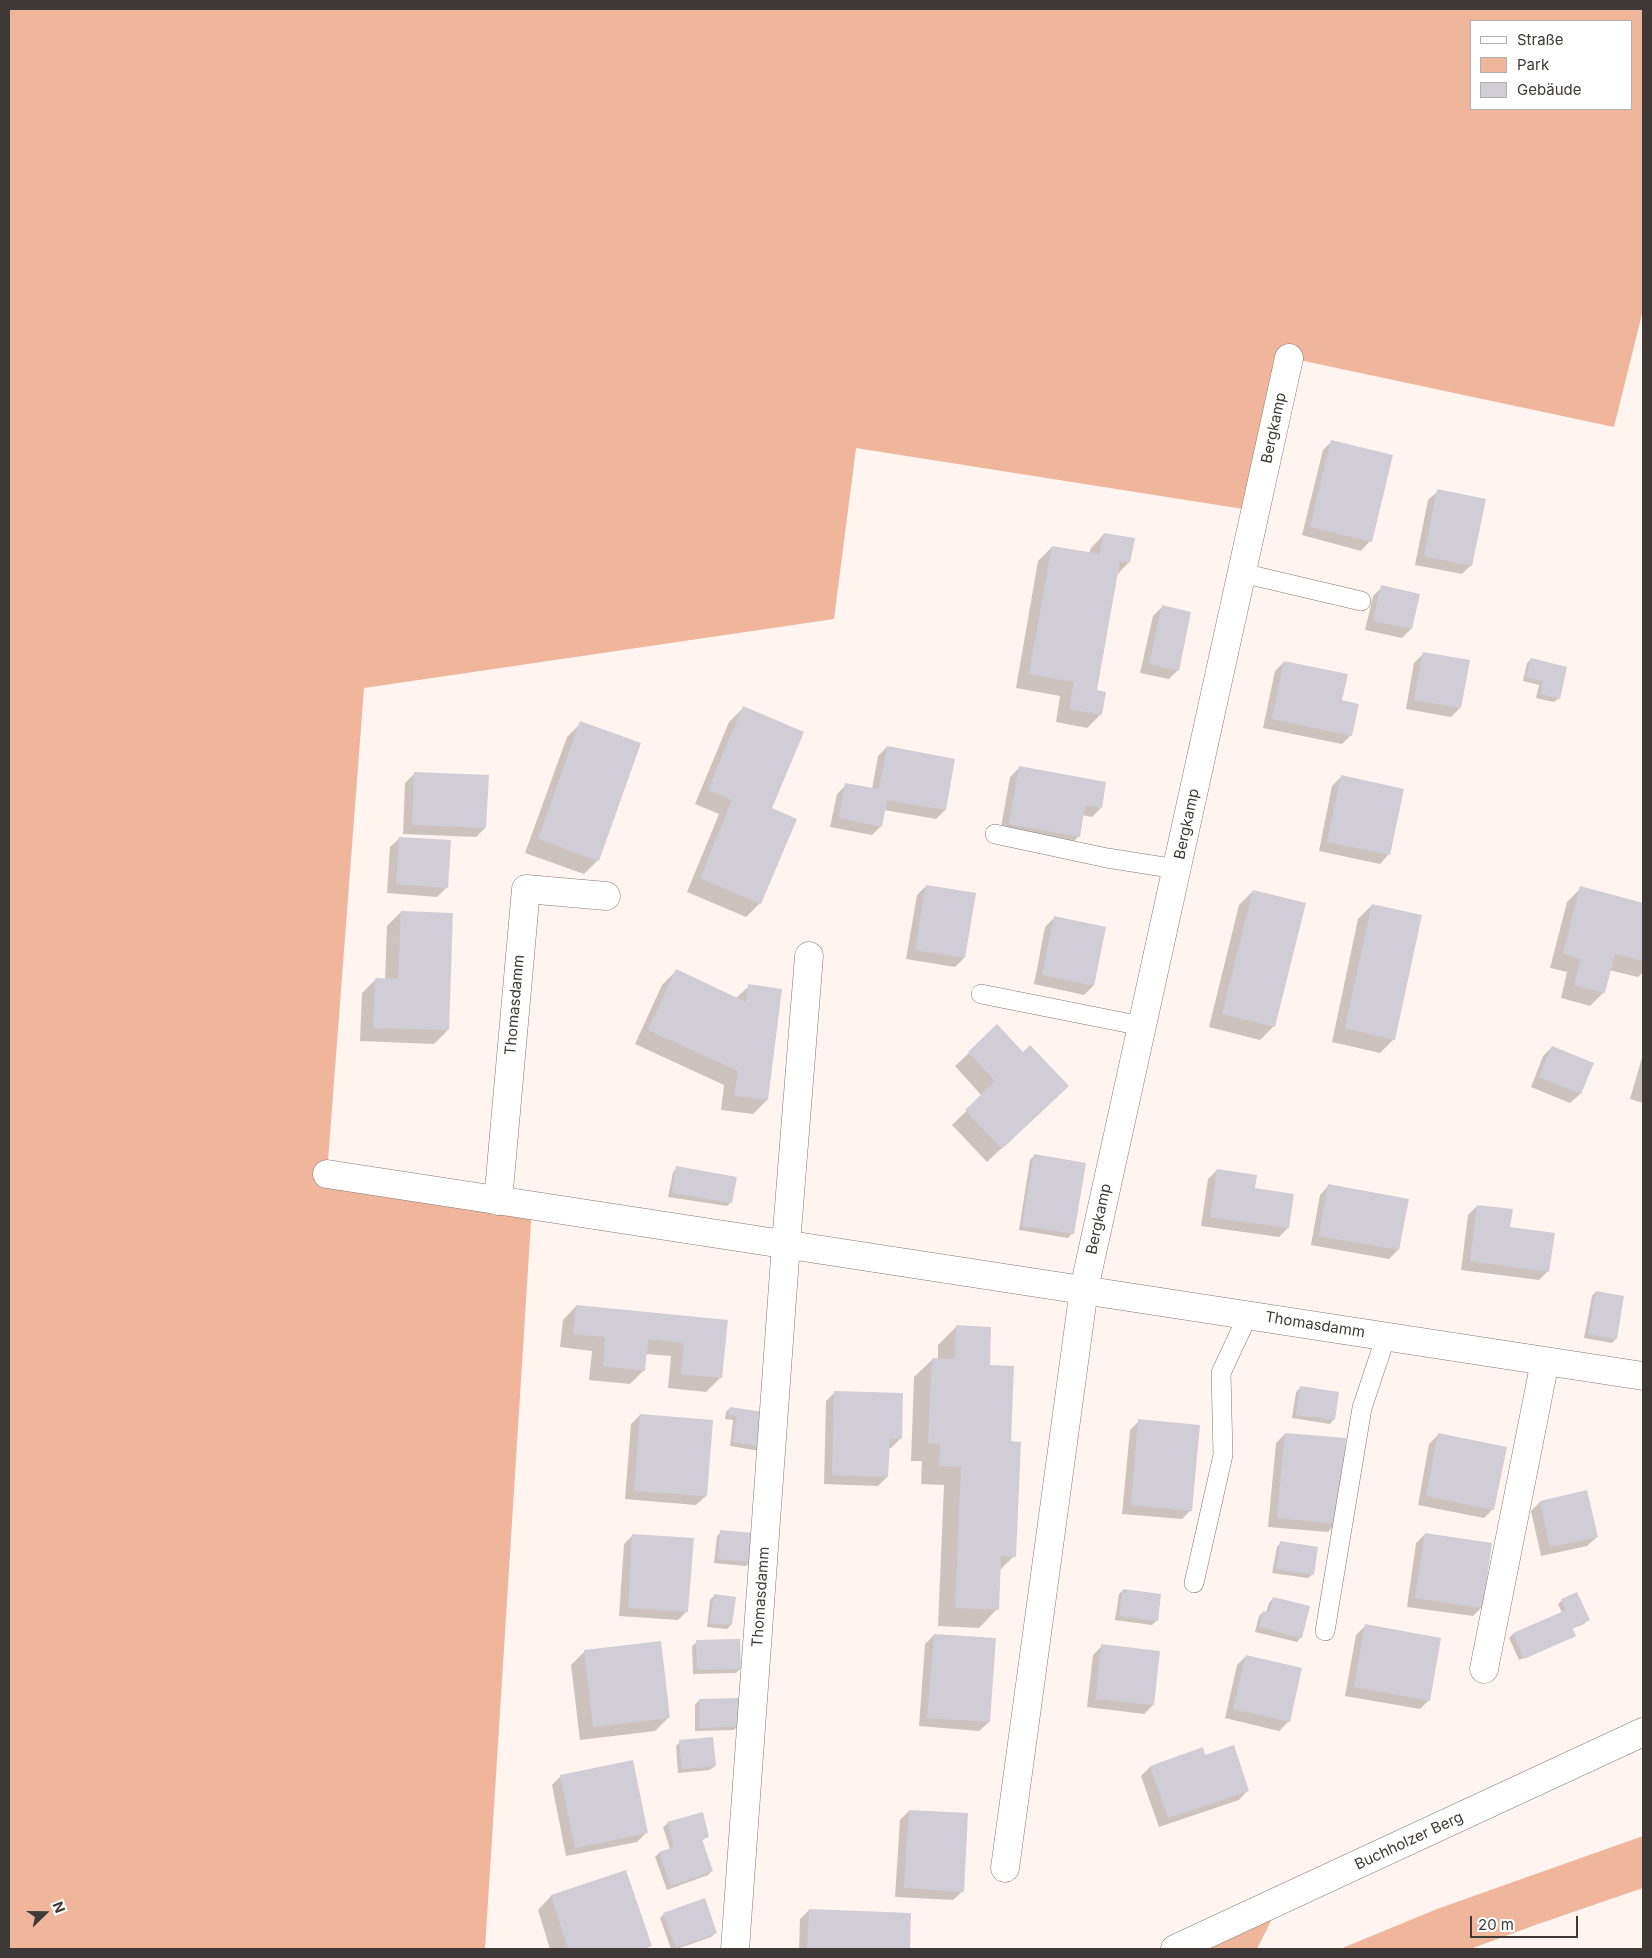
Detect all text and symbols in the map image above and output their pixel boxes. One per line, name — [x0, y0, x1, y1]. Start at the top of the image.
legend — [1470, 20, 1632, 110]
text: Straße — [1517, 30, 1564, 49]
text: Park — [1517, 55, 1549, 74]
text: Gebäude — [1517, 80, 1582, 99]
street label: Bergkamp — [1258, 391, 1290, 465]
street label: Bergkamp — [1171, 787, 1203, 861]
street label: Thomasdamm — [502, 954, 528, 1056]
street label: Bergkamp — [1083, 1182, 1115, 1256]
street label: Thomasdamm — [1264, 1308, 1366, 1342]
street label: Thomasdamm — [749, 1546, 773, 1648]
street label: Buchholzer Berg — [1352, 1808, 1466, 1874]
north arrow — [20, 1888, 70, 1938]
text: N — [49, 1899, 69, 1915]
scale bar — [1472, 1906, 1580, 1938]
text: 20 m — [1478, 1915, 1514, 1934]

